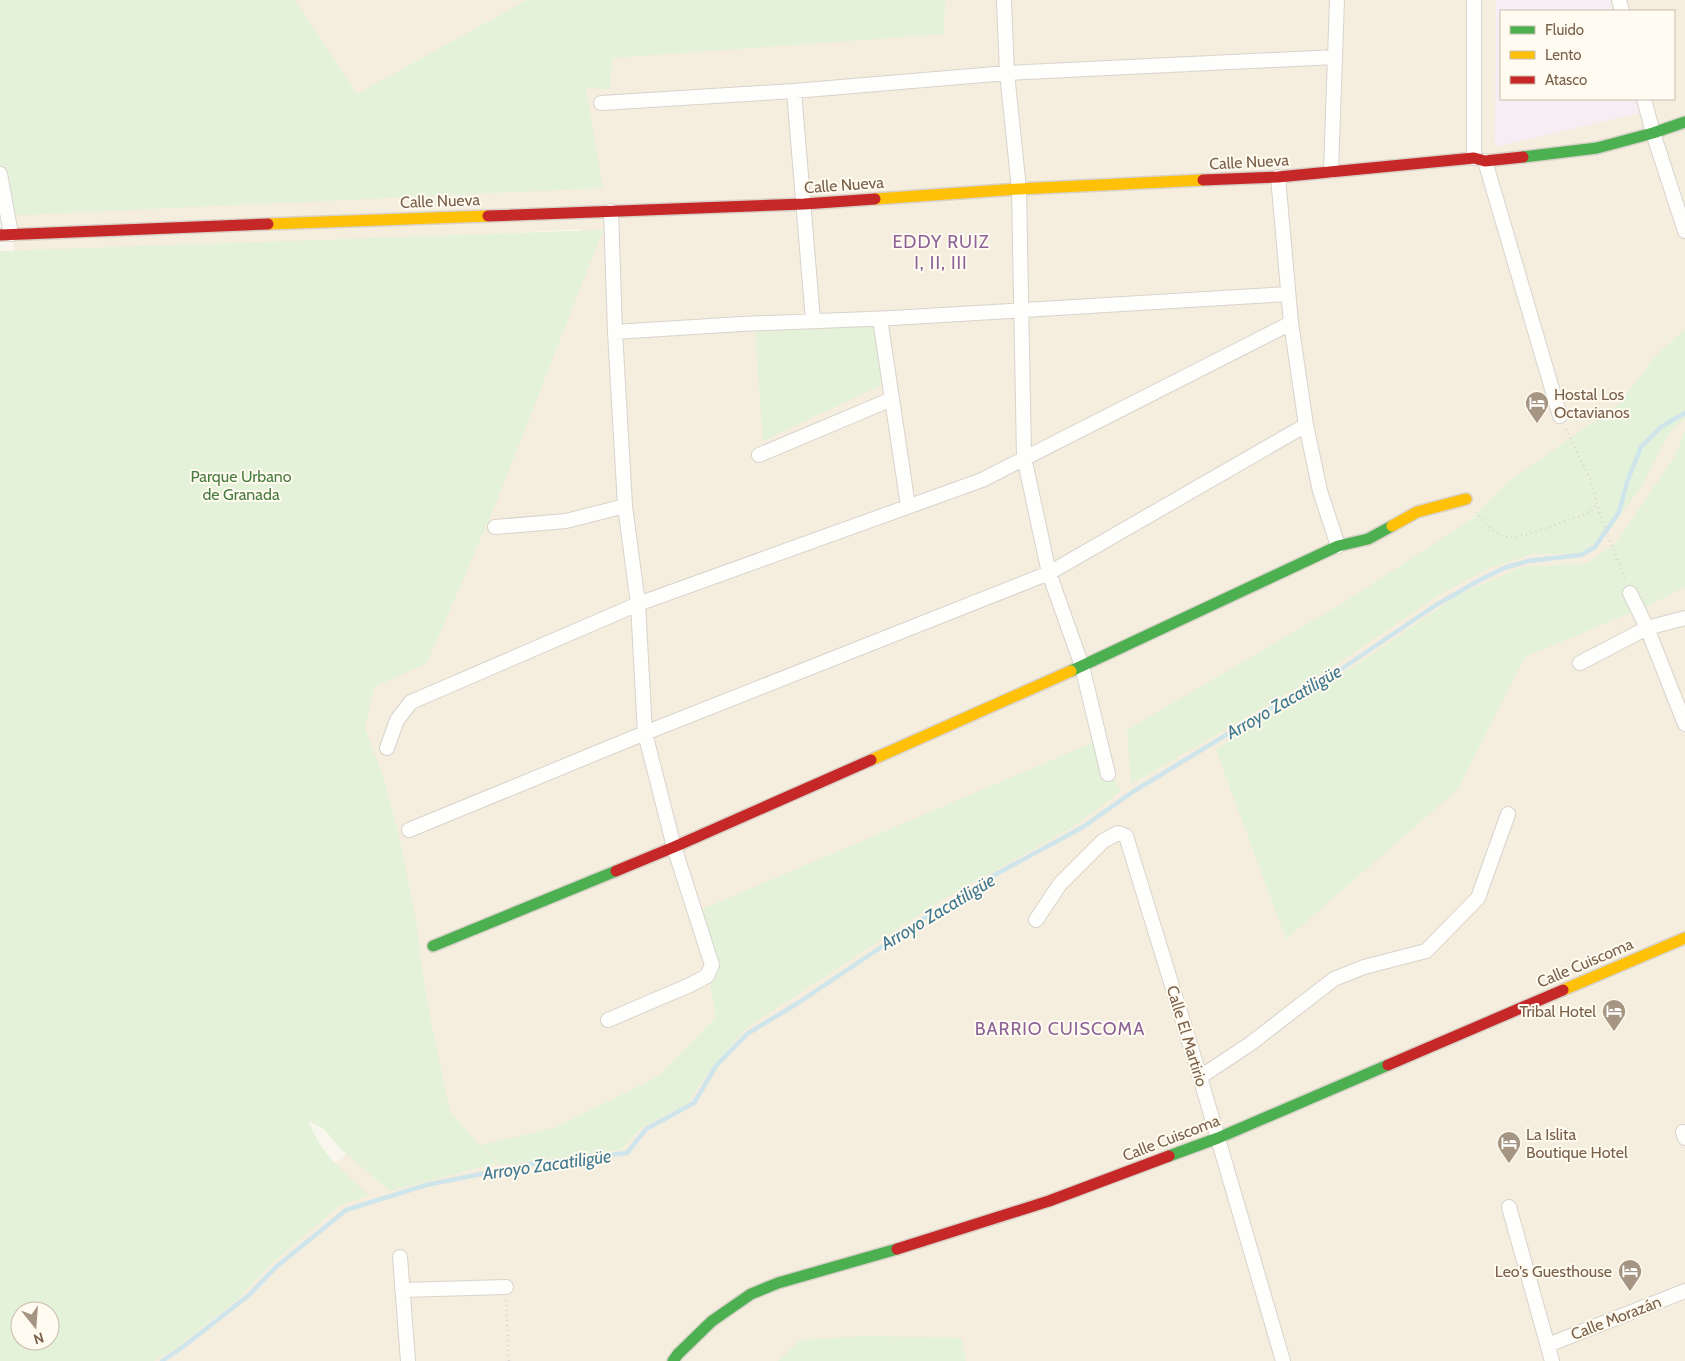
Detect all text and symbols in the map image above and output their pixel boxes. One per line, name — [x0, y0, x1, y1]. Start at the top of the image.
legend — [1500, 10, 1675, 100]
text: Fluido — [1545, 21, 1584, 39]
text: Lento — [1545, 46, 1582, 64]
text: Atasco — [1545, 71, 1587, 89]
street label: Calle Nueva — [1209, 150, 1290, 174]
street label: Calle Nueva — [804, 173, 885, 197]
street label: Calle Nueva — [400, 190, 481, 212]
district label: EDDY RUIZ I, II, III — [892, 231, 990, 274]
place label: Hostal Los Octavianos — [1554, 385, 1630, 422]
hotel icon: Hostal Los Octavianos — [1524, 390, 1550, 424]
park label: Parque Urbano de Granada — [190, 467, 292, 504]
water label: Arroyo Zacatiligüe — [1221, 660, 1346, 744]
water label: Arroyo Zacatiligüe — [876, 869, 999, 955]
street label: Calle Cuiscoma — [1534, 934, 1636, 992]
street label: Calle El Martirio — [1163, 983, 1211, 1089]
hotel icon: Tribal Hotel — [1601, 998, 1627, 1032]
place label: Tribal Hotel — [1519, 1002, 1596, 1021]
district label: BARRIO CUISCOMA — [975, 1018, 1145, 1040]
street label: Calle Cuiscoma — [1120, 1111, 1223, 1165]
place label: La Islita Boutique Hotel — [1526, 1125, 1628, 1162]
hotel icon: La Islita Boutique Hotel — [1496, 1130, 1522, 1164]
water label: Arroyo Zacatiligüe — [480, 1145, 613, 1185]
hotel icon: Leo's Guesthouse — [1617, 1258, 1643, 1292]
place label: Leo's Guesthouse — [1495, 1262, 1612, 1281]
street label: Calle Morazán — [1568, 1292, 1664, 1344]
north arrow — [10, 1301, 60, 1351]
text: N — [31, 1328, 46, 1348]

